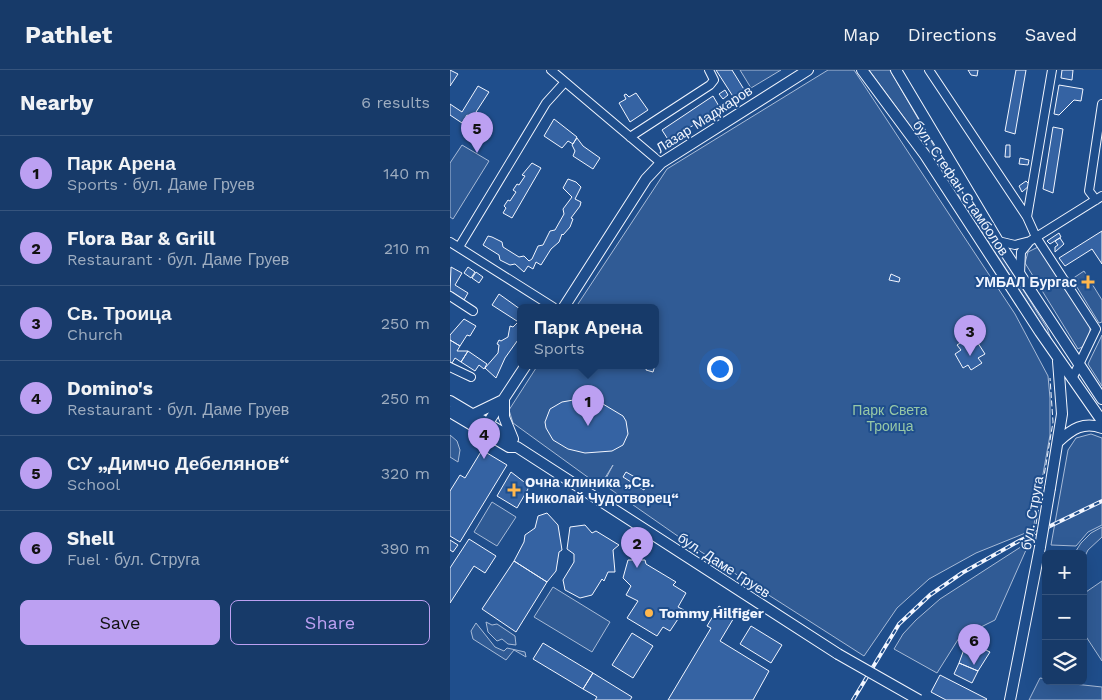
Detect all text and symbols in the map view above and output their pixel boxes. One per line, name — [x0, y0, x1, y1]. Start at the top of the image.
text: Pathlet — [25, 21, 112, 49]
text: Map — [843, 24, 880, 45]
text: Directions — [908, 24, 997, 45]
text: Saved — [1025, 24, 1077, 45]
street label: Лазар Маджаров — [653, 82, 755, 156]
text: Nearby — [20, 90, 93, 115]
text: 6 results — [361, 93, 430, 112]
pin: 5 — [461, 112, 493, 153]
street label: бул. Стефан Стамболов — [910, 117, 1012, 259]
text: Парк Арена — [67, 152, 176, 175]
text: 1 — [33, 164, 39, 183]
text: 140 m — [383, 164, 430, 183]
text: Sports · бул. Даме Груев — [67, 175, 255, 194]
text: Flora Bar & Grill — [67, 227, 215, 250]
text: 2 — [31, 239, 41, 258]
text: 210 m — [384, 239, 430, 258]
text: Restaurant · бул. Даме Груев — [67, 250, 289, 269]
place label: УМБАЛ Бургас — [976, 274, 1077, 290]
marker: УМБАЛ Бургас — [1081, 275, 1095, 289]
text: Св. Троица — [67, 302, 172, 325]
popup — [517, 304, 659, 369]
text: 3 — [31, 314, 41, 333]
text: 250 m — [381, 314, 430, 333]
pin: 3 — [954, 315, 986, 356]
text: Парк Арена — [534, 316, 642, 339]
text: Church — [67, 325, 123, 344]
text: Sports — [534, 339, 585, 358]
your location — [707, 356, 733, 382]
text: Domino's — [67, 377, 153, 400]
pin: 1 — [572, 385, 604, 426]
text: 4 — [31, 389, 41, 408]
text: 250 m — [381, 389, 430, 408]
text: Restaurant · бул. Даме Груев — [67, 400, 289, 419]
park label: Парк Света Троица — [852, 402, 928, 434]
pin: 4 — [468, 418, 500, 459]
text: СУ „Димчо Дебелянов“ — [67, 452, 290, 475]
text: 5 — [31, 464, 41, 483]
text: 320 m — [381, 464, 430, 483]
place label: Oчна клиника „Св. Николай Чудотворец“ — [525, 474, 679, 506]
text: School — [67, 475, 120, 494]
street label: бул. Струга — [1018, 475, 1046, 551]
marker: Oчна клиника „Св. Николай Чудотворец“ — [507, 483, 521, 497]
text: Shell — [67, 527, 114, 550]
pin: 2 — [621, 527, 653, 568]
street label: бул. Даме Груев — [675, 529, 773, 601]
text: 6 — [31, 539, 41, 558]
text: 390 m — [380, 539, 430, 558]
text: Fuel · бул. Струга — [67, 550, 200, 569]
map controls — [1042, 550, 1087, 685]
button: + — [1042, 550, 1087, 595]
button: − — [1042, 595, 1087, 640]
button: Save — [20, 600, 220, 645]
button: Share — [230, 600, 430, 645]
place label: Tommy Hilfiger — [659, 605, 764, 621]
marker: Tommy Hilfiger — [643, 607, 655, 619]
pin: 6 — [958, 624, 990, 665]
button: layers — [1042, 640, 1087, 685]

